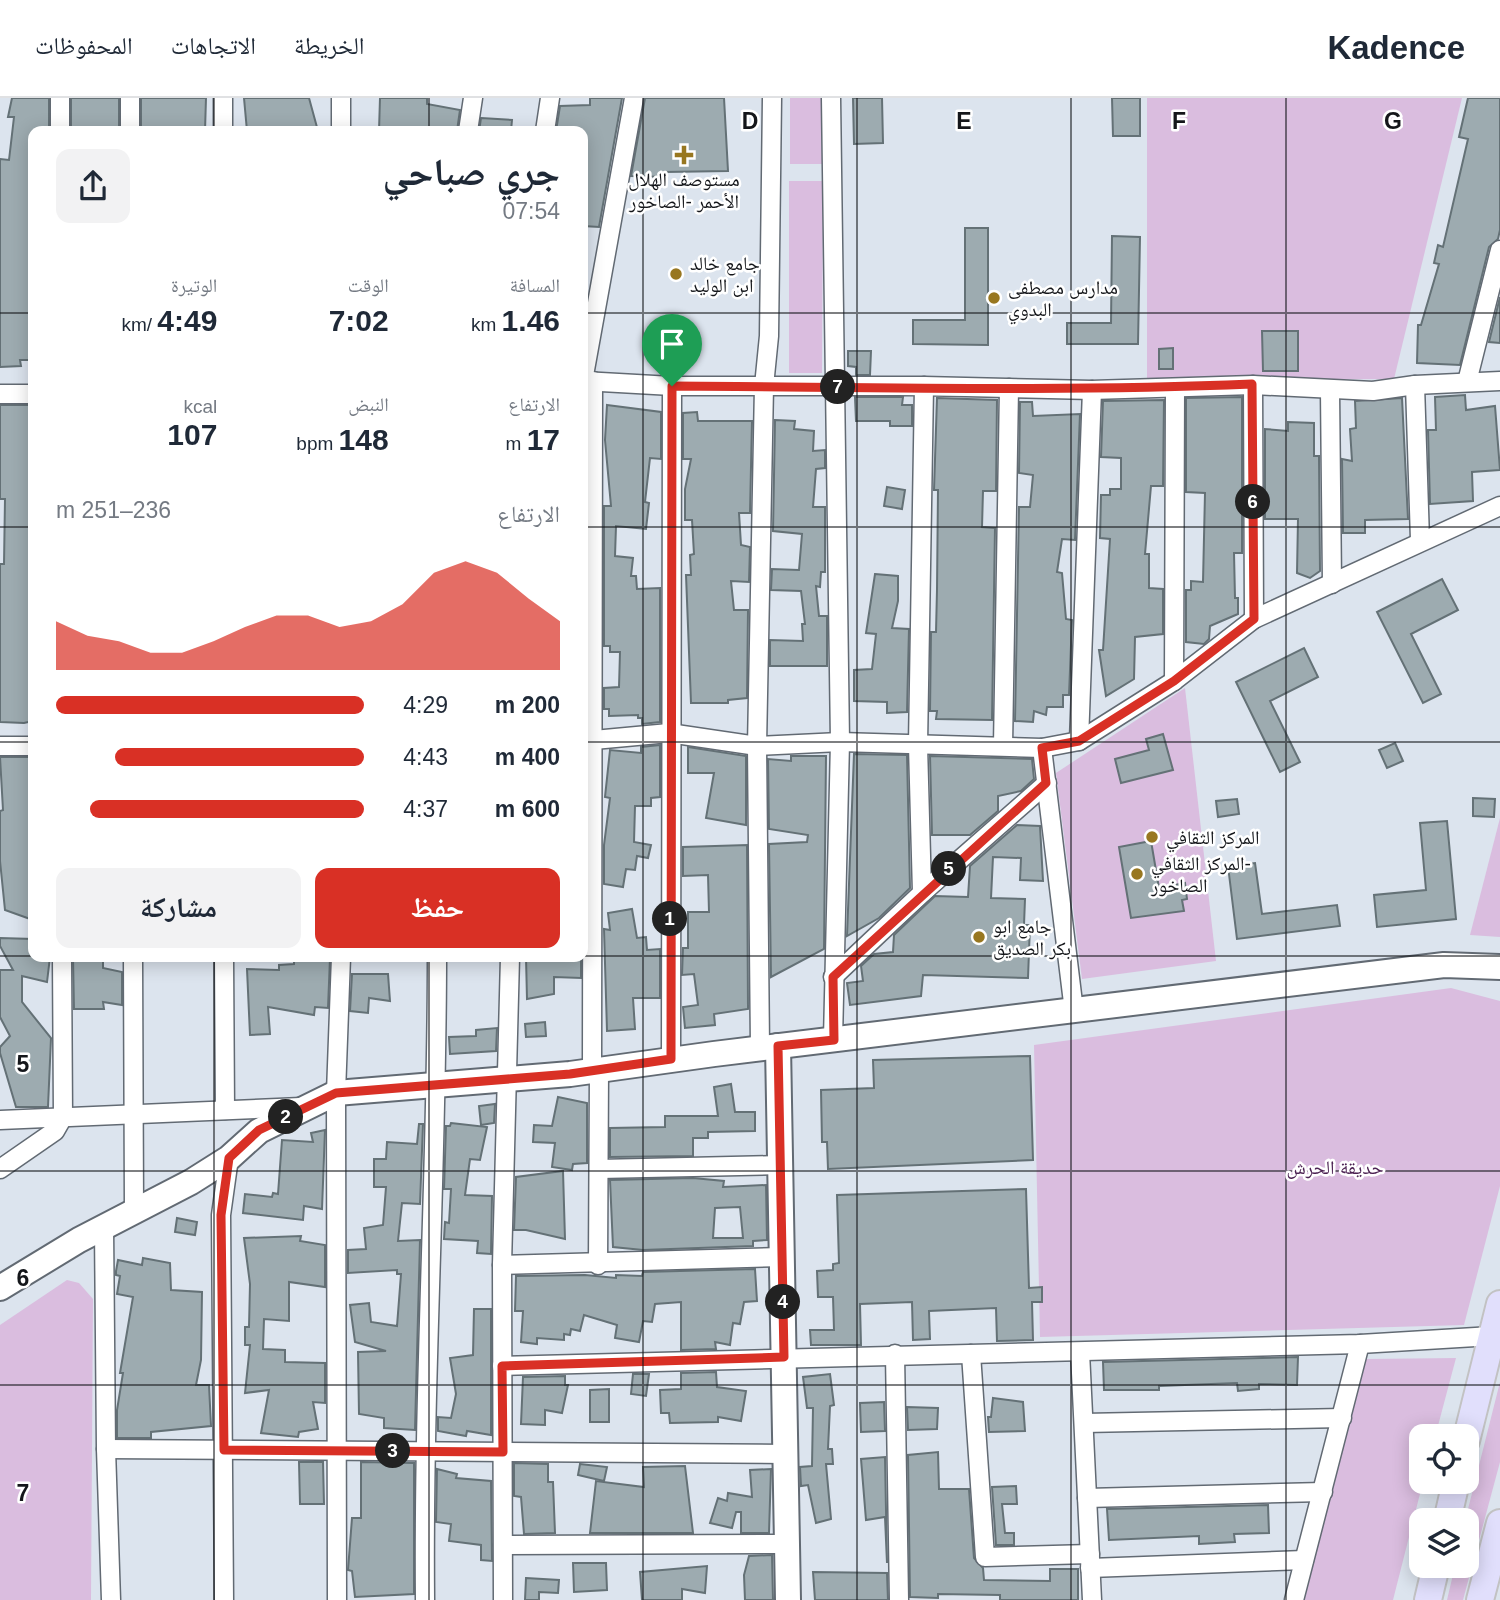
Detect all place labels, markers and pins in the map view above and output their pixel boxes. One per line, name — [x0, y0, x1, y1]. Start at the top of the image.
marker: مستوصف الهلال الأحمر -الصاخور — [674, 145, 694, 165]
place label: مستوصف الهلال الأحمر -الصاخور — [628, 169, 740, 213]
place label: جامع خالد ابن الوليد — [690, 253, 760, 297]
marker: جامع خالد ابن الوليد — [668, 266, 684, 282]
place label: مدارس مصطفى البدوي — [1008, 277, 1118, 325]
marker: مدارس مصطفى البدوي — [986, 290, 1002, 306]
pin — [642, 314, 702, 386]
pin: 7 — [820, 370, 856, 404]
pin: 6 — [1236, 484, 1270, 520]
place label: المركز الثقافي — [1166, 827, 1260, 853]
marker: المركز الثقافي — [1144, 829, 1160, 845]
pin: 5 — [932, 852, 967, 886]
place label: المركز الثقافي- الصاخور — [1150, 853, 1251, 897]
marker: المركز الثقافي- الصاخور — [1129, 866, 1145, 882]
pin: 1 — [652, 902, 688, 936]
place label: جامع ابو بكر الصديق — [993, 916, 1071, 960]
marker: جامع ابو بكر الصديق — [971, 929, 987, 945]
pin: 2 — [268, 1100, 304, 1134]
pin: 4 — [766, 1284, 800, 1320]
pin: 3 — [376, 1434, 410, 1468]

